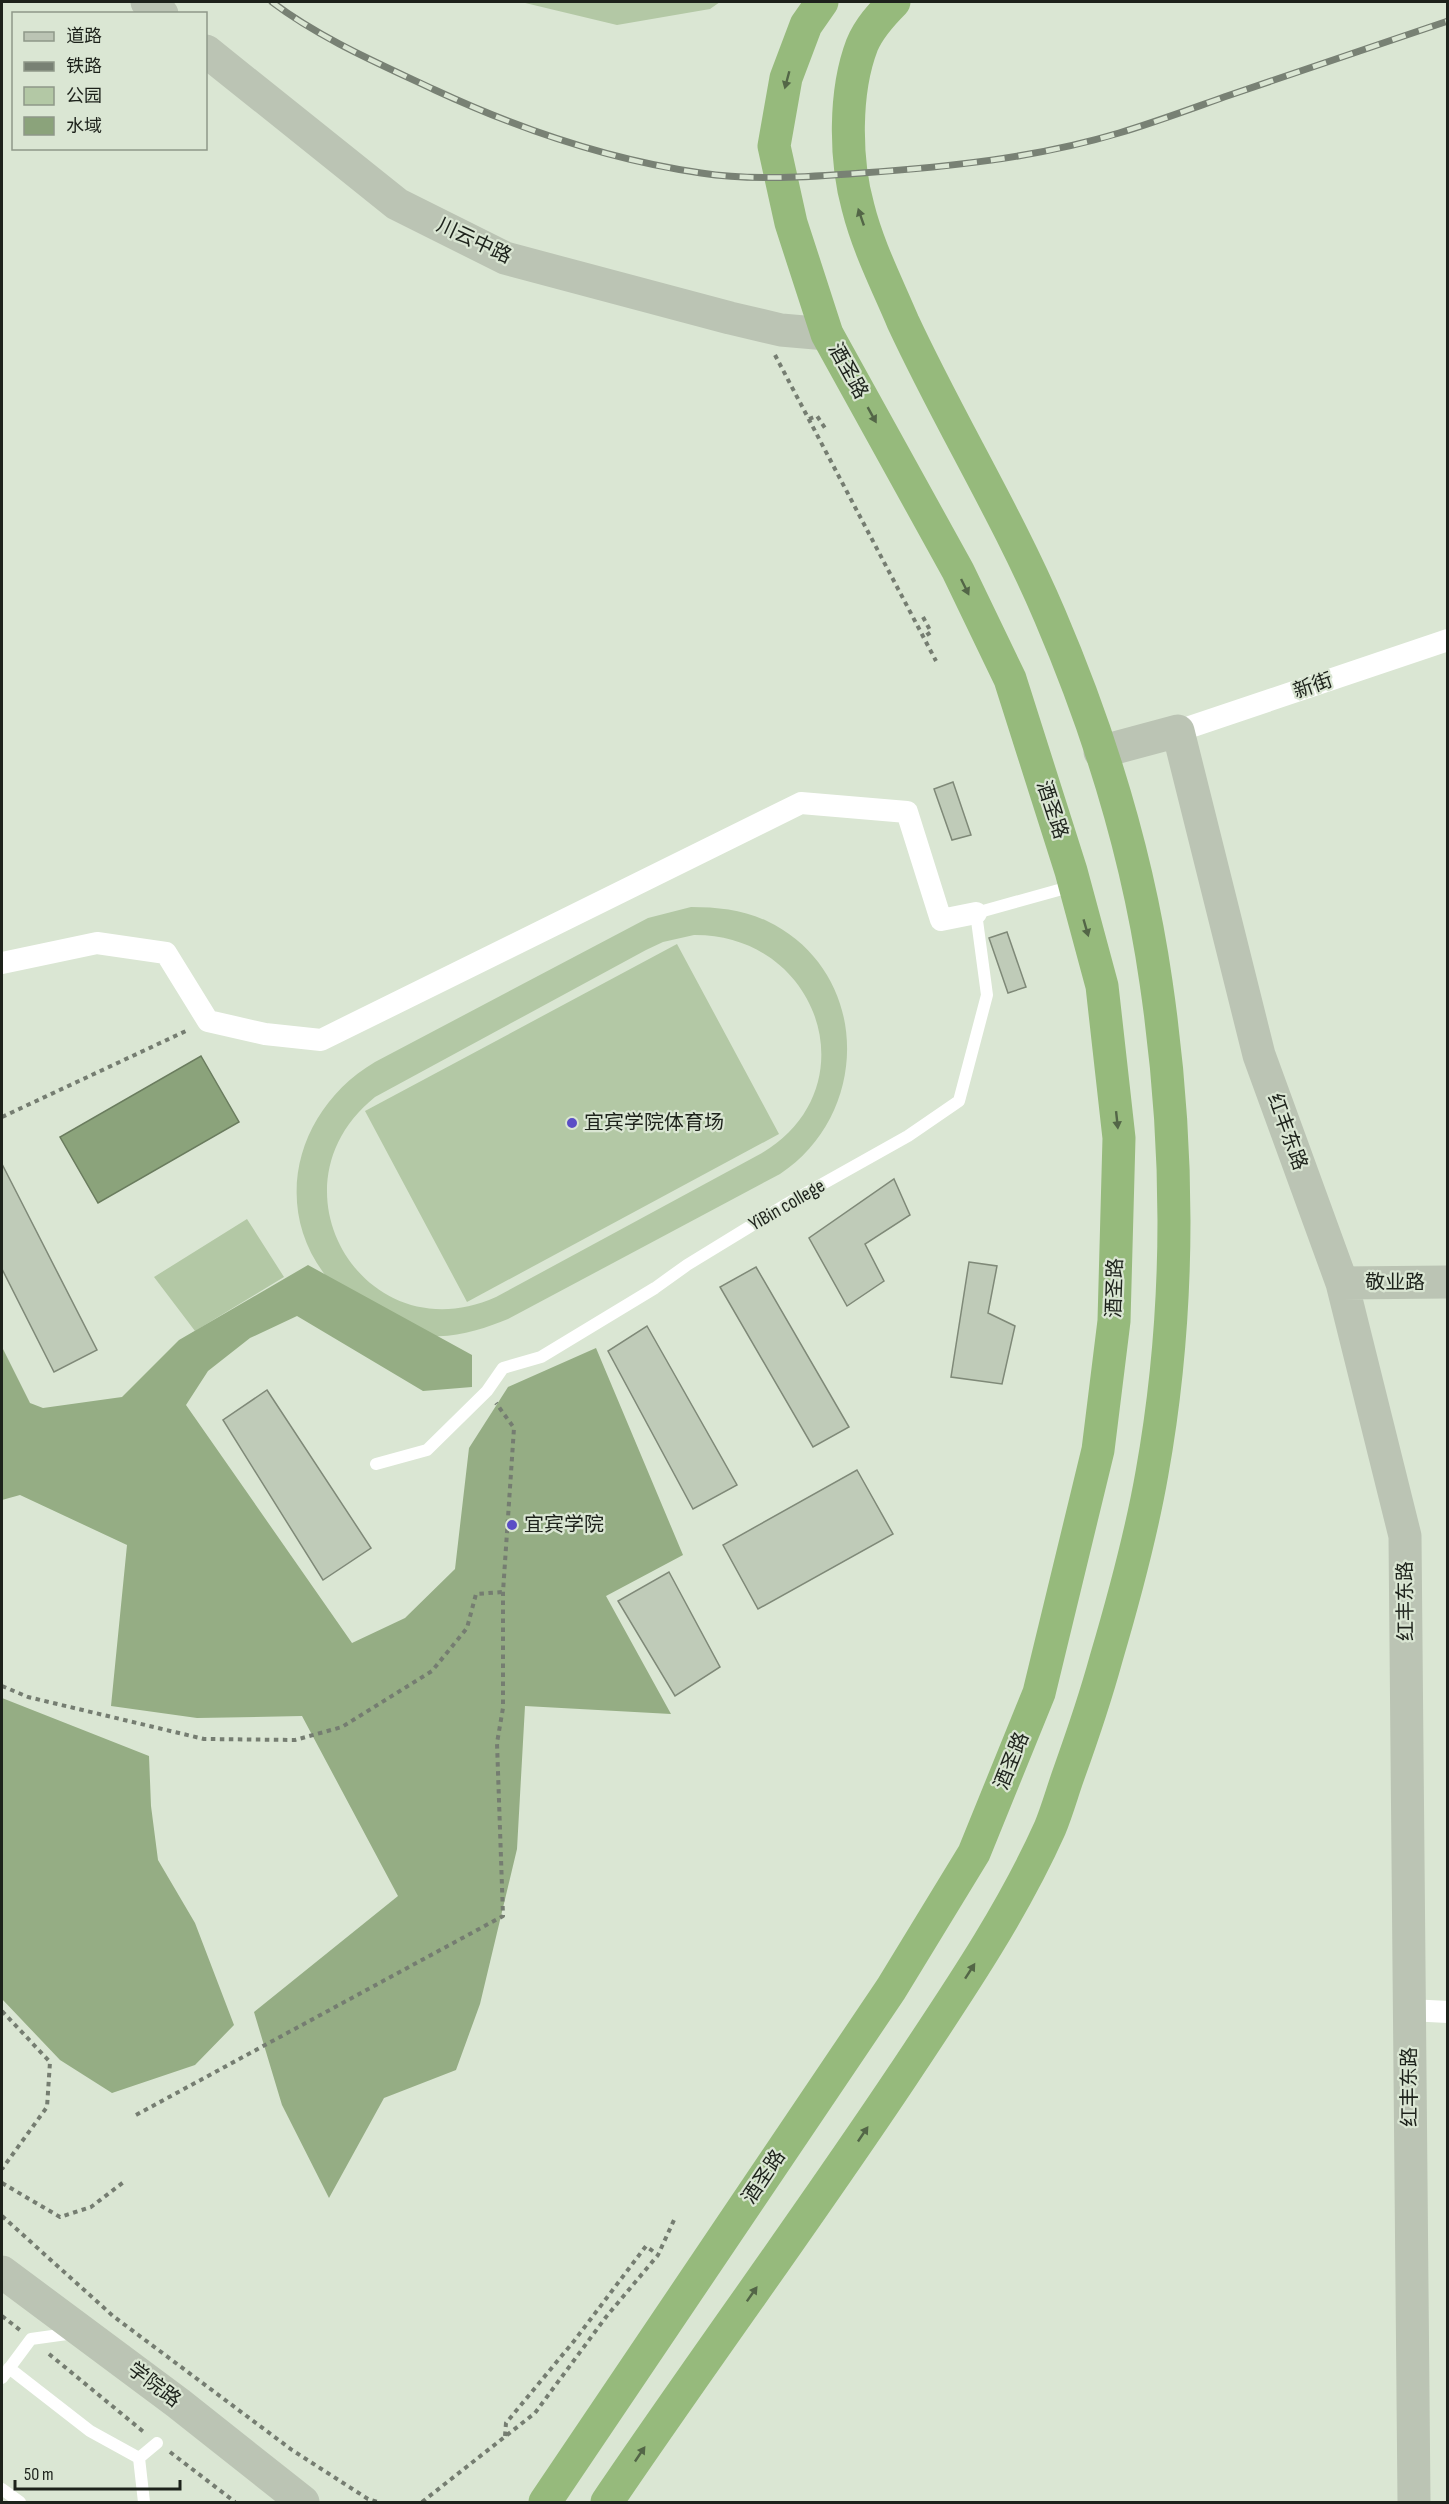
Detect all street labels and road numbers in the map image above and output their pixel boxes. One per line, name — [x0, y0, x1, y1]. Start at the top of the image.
street label: 川云中路 — [433, 213, 515, 269]
street label: 酒圣路 — [823, 339, 873, 403]
street label: 新街 — [1290, 668, 1336, 704]
street label: 酒圣路 — [1031, 778, 1073, 842]
street label: 红丰东路 — [1262, 1090, 1312, 1174]
street label: YiBin college — [745, 1174, 829, 1236]
street label: 酒圣路 — [1102, 1258, 1128, 1318]
street label: 敬业路 — [1365, 1271, 1425, 1295]
street label: 红丰东路 — [1393, 1561, 1419, 1641]
street label: 酒圣路 — [990, 1729, 1034, 1793]
street label: 红丰东路 — [1398, 2047, 1422, 2127]
street label: 酒圣路 — [737, 2145, 791, 2209]
street label: 学院路 — [123, 2357, 185, 2413]

